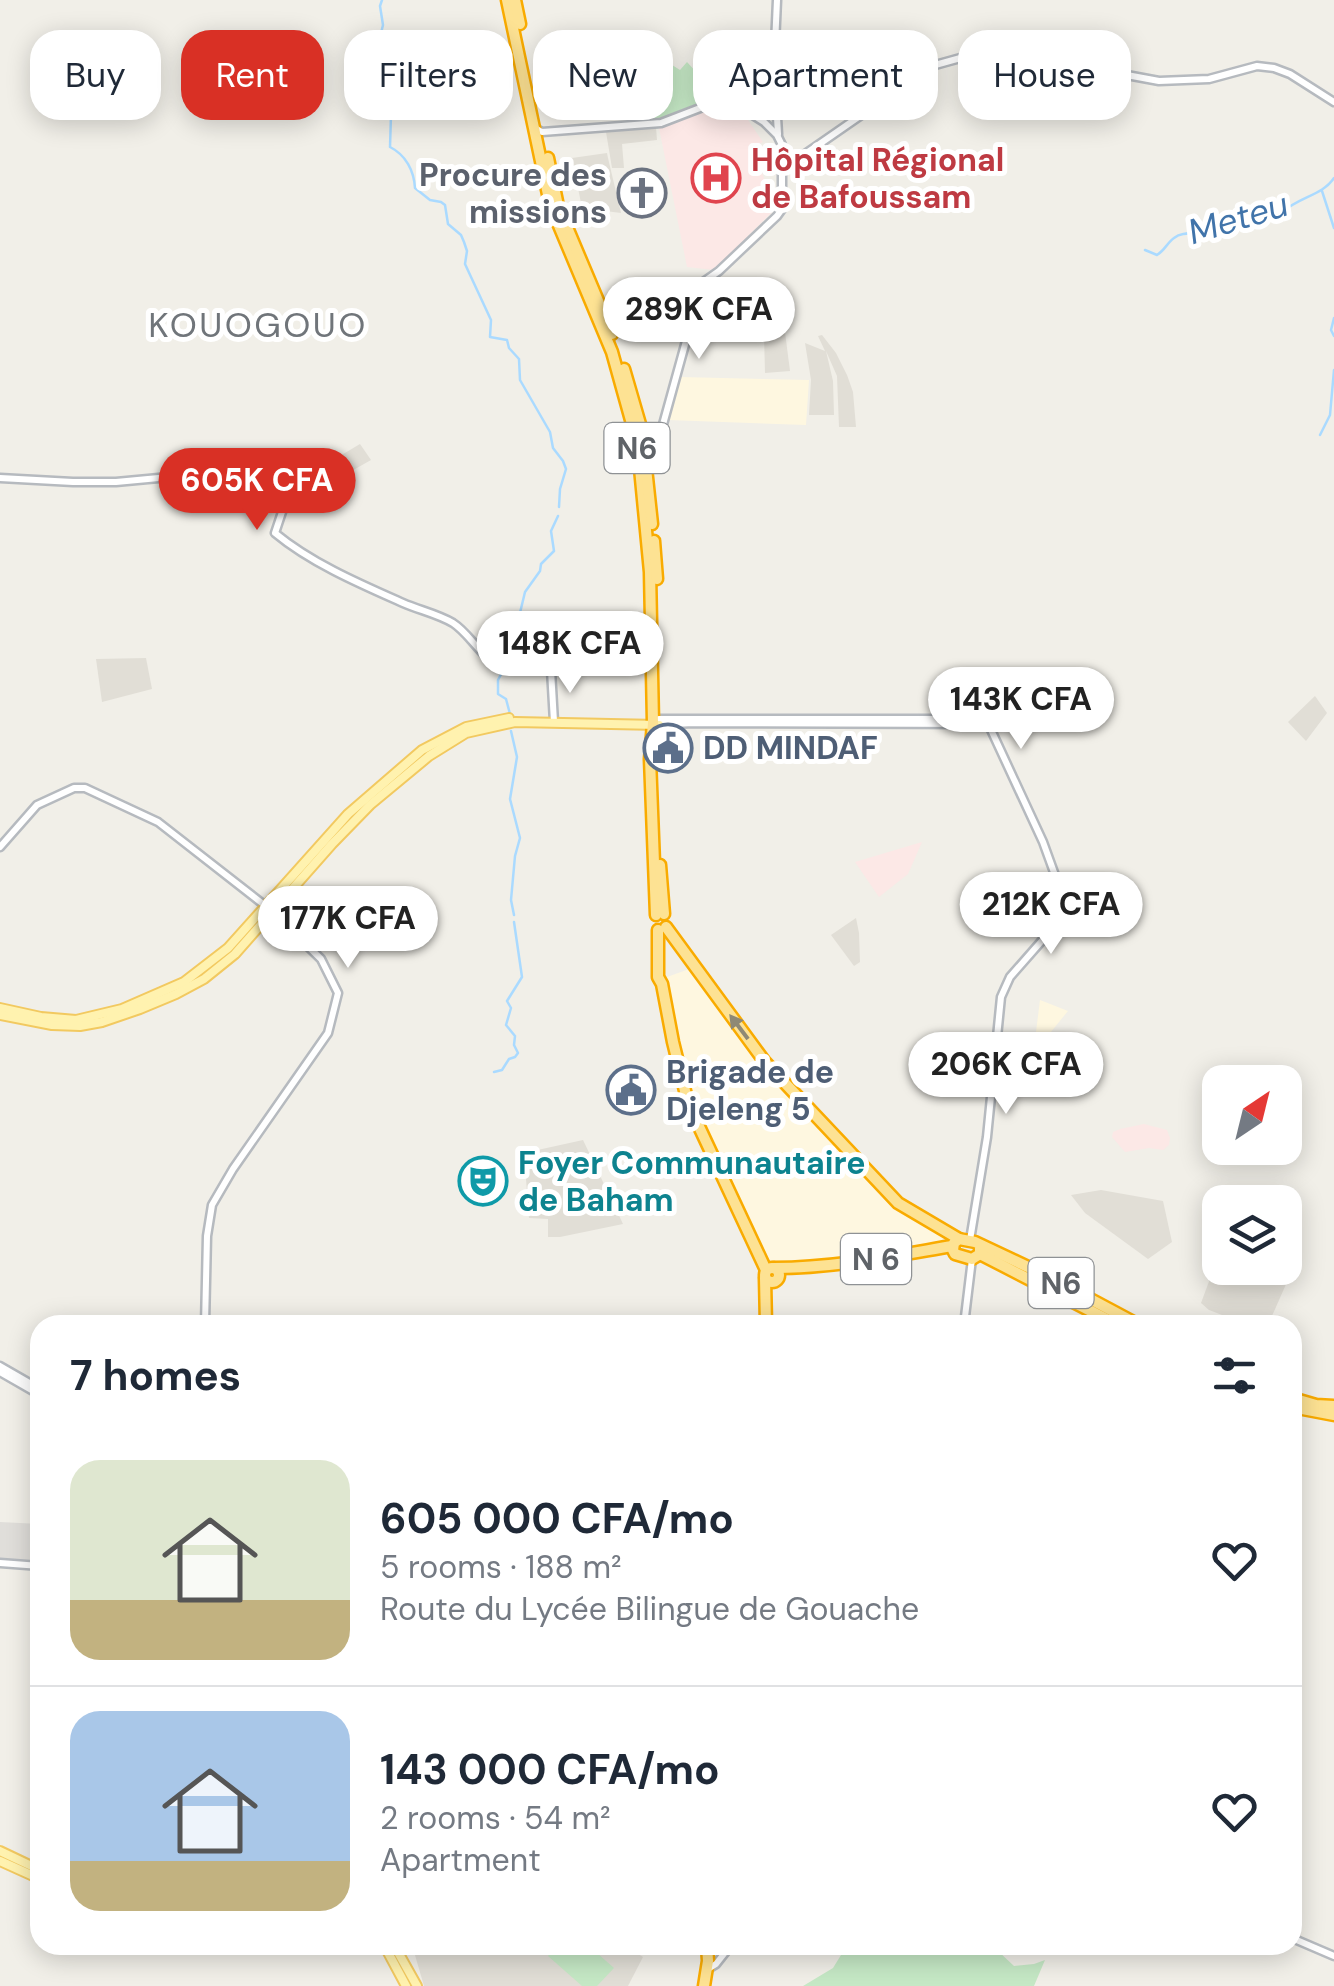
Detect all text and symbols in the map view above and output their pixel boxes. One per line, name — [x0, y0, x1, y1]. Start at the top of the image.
chip: Buy — [30, 30, 161, 120]
chip: Rent — [181, 30, 324, 120]
chip: Filters — [344, 30, 513, 120]
chip: New — [533, 30, 673, 120]
chip: Apartment — [693, 30, 938, 120]
chip: House — [958, 30, 1131, 120]
place label: Hôpital Régional de Bafoussam — [751, 139, 1004, 218]
hospital icon: Hôpital Régional de Bafoussam — [690, 152, 742, 204]
place label: Procure des missions — [419, 154, 607, 233]
church icon: Procure des missions — [616, 167, 668, 219]
water label: Meteu — [1182, 181, 1294, 255]
pin: 289K CFA — [596, 277, 802, 362]
text: 289K CFA — [625, 288, 773, 330]
district label: KOUOGOUO — [148, 302, 368, 348]
road number: N6 — [604, 423, 670, 473]
pin: 605K CFA — [154, 448, 360, 533]
text: 605K CFA — [181, 459, 333, 501]
pin: 148K CFA — [467, 611, 673, 696]
text: 148K CFA — [499, 622, 641, 664]
pin: 143K CFA — [918, 667, 1124, 752]
text: 143K CFA — [950, 678, 1092, 720]
public building icon: DD MINDAF — [642, 722, 694, 774]
place label: DD MINDAF — [703, 727, 878, 769]
pin: 212K CFA — [948, 872, 1154, 957]
text: 212K CFA — [982, 883, 1120, 925]
pin: 177K CFA — [245, 886, 451, 971]
text: 177K CFA — [280, 897, 416, 939]
one-way arrow — [730, 1014, 750, 1040]
pin: 206K CFA — [903, 1032, 1109, 1117]
text: 206K CFA — [930, 1043, 1082, 1085]
place label: Brigade de Djeleng 5 — [666, 1051, 834, 1130]
public building icon: Brigade de Djeleng 5 — [605, 1064, 657, 1116]
north arrow — [1202, 1065, 1302, 1165]
map controls — [1202, 1065, 1302, 1285]
place label: Foyer Communautaire de Baham — [518, 1142, 866, 1221]
theatre icon: Foyer Communautaire de Baham — [457, 1155, 509, 1207]
button: layers — [1202, 1185, 1302, 1285]
road number: N 6 — [841, 1234, 911, 1284]
road number: N6 — [1028, 1258, 1094, 1308]
text: 7 homes — [70, 1348, 241, 1403]
icon: filters — [1207, 1348, 1262, 1403]
text: 605 000 CFA/mo — [380, 1491, 734, 1546]
icon: home — [150, 1500, 270, 1620]
icon: heart — [1207, 1533, 1262, 1588]
text: 5 rooms · 188 m² — [380, 1546, 622, 1588]
text: Route du Lycée Bilingue de Gouache — [380, 1588, 919, 1630]
text: 143 000 CFA/mo — [380, 1742, 720, 1797]
icon: home — [150, 1751, 270, 1871]
icon: heart — [1207, 1784, 1262, 1839]
text: 2 rooms · 54 m² — [380, 1797, 611, 1839]
text: Apartment — [380, 1839, 541, 1881]

